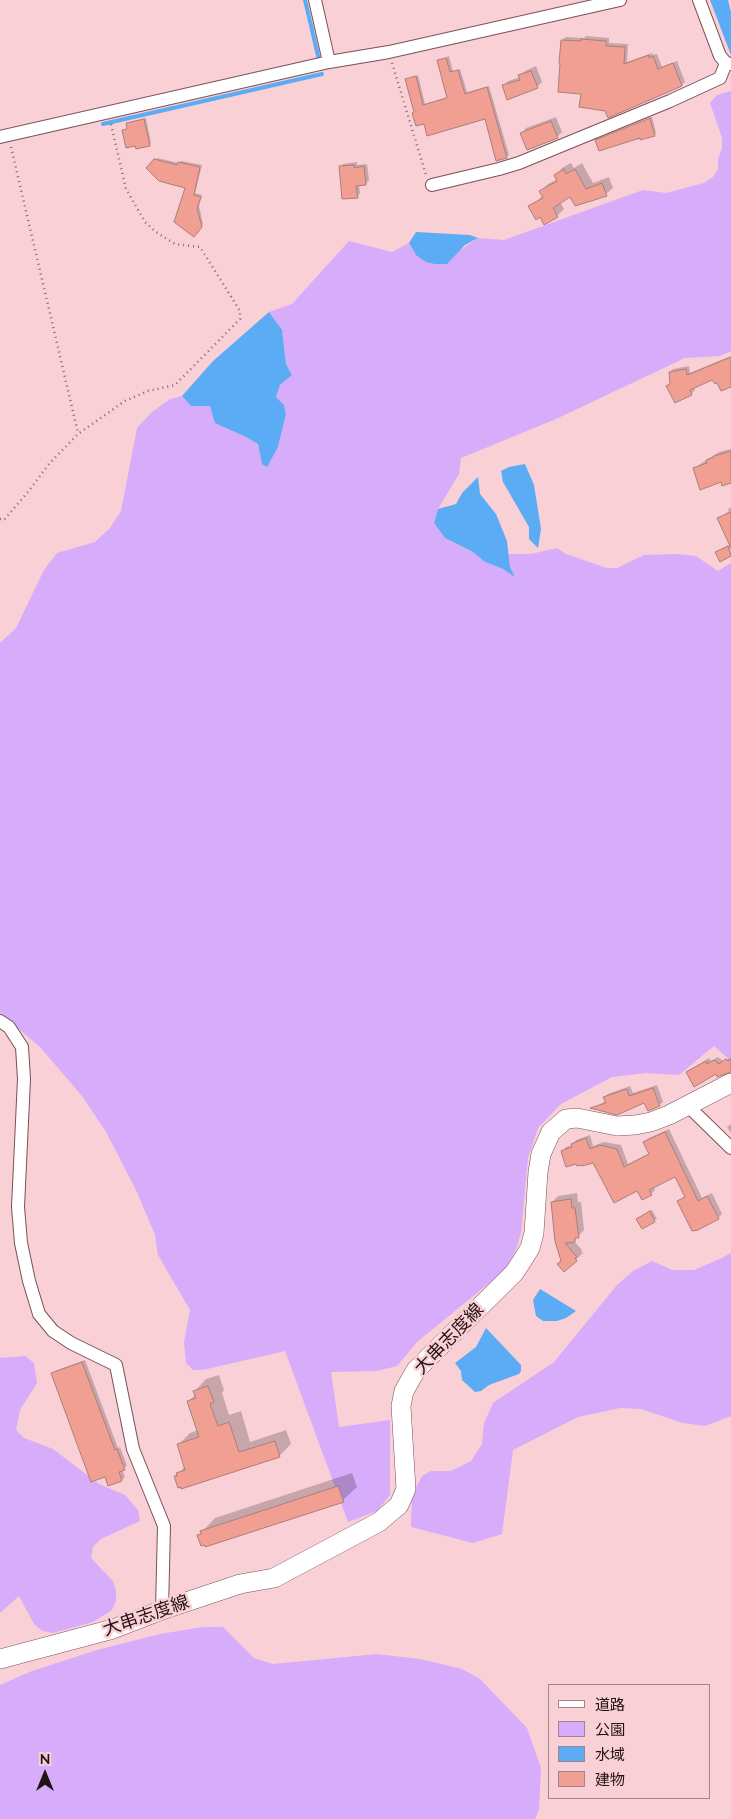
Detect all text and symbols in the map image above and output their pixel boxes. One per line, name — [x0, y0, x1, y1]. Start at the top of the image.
street label: 大串志度線 — [410, 1299, 488, 1379]
street label: 大串志度線 — [100, 1591, 192, 1641]
legend — [548, 1684, 711, 1799]
text: 道路 — [595, 1695, 625, 1714]
text: 公園 — [595, 1720, 625, 1739]
text: 水域 — [595, 1745, 625, 1764]
north arrow — [20, 1749, 70, 1799]
text: N — [40, 1750, 50, 1768]
text: 建物 — [595, 1770, 625, 1789]

